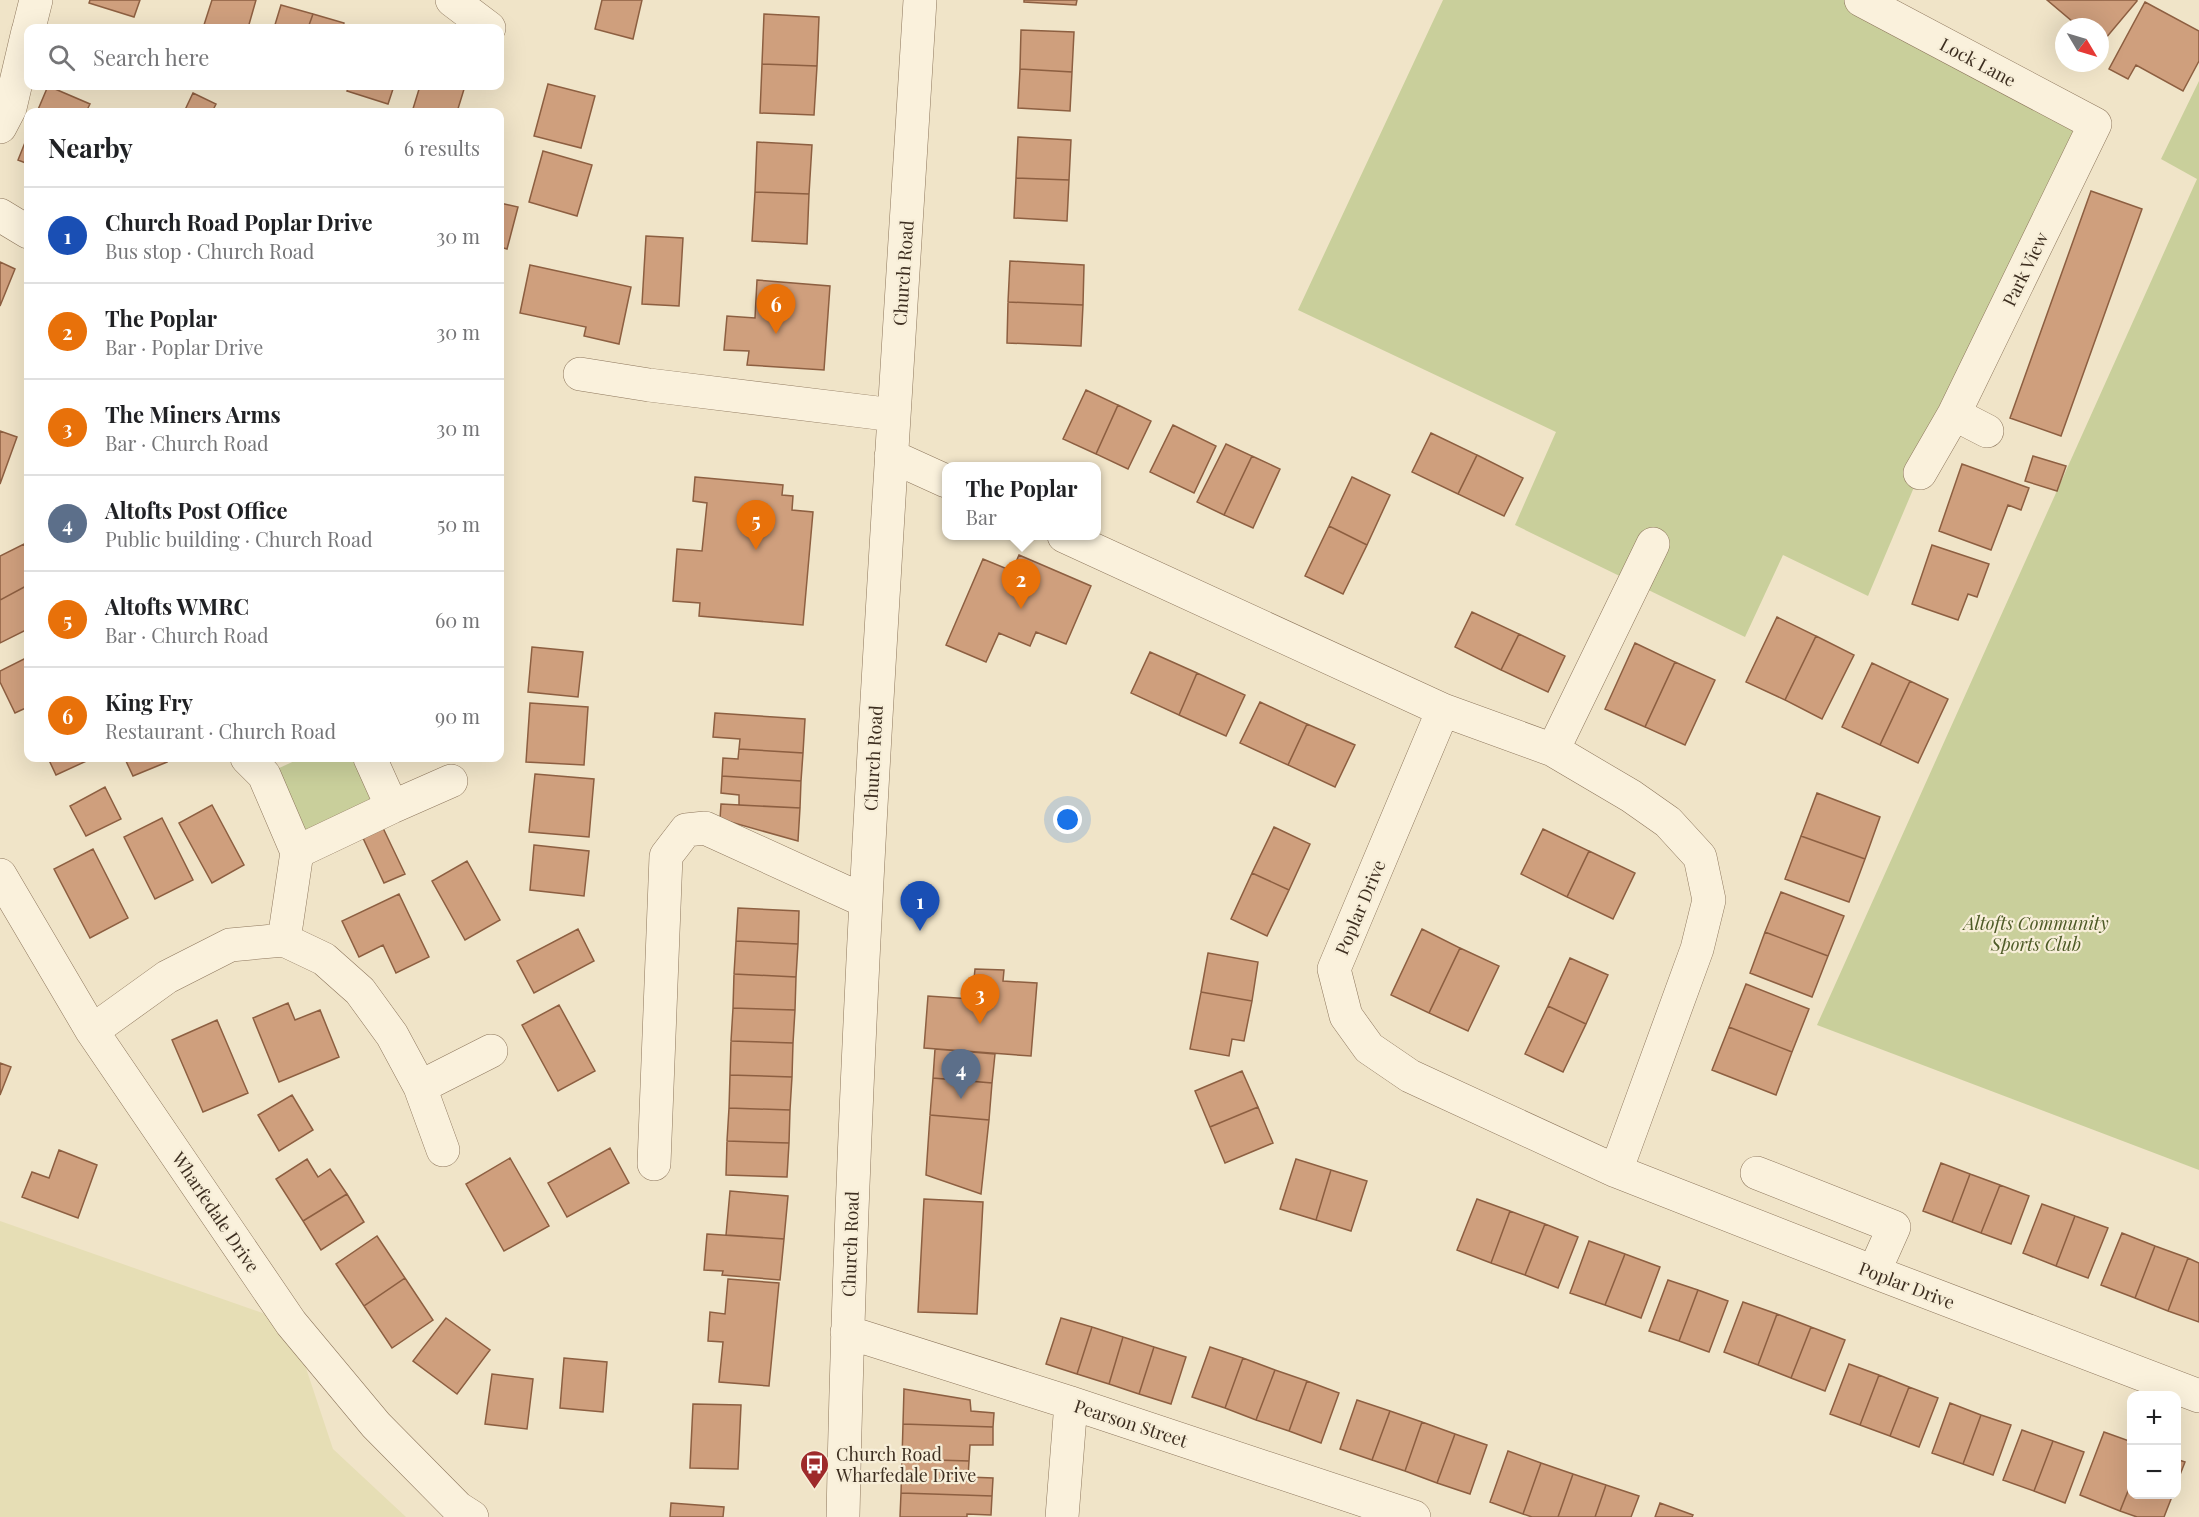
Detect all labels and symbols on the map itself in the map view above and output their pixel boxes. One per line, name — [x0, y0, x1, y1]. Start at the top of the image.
north arrow — [2055, 18, 2109, 72]
street label: Lock Lane — [1936, 32, 2020, 92]
street label: Church Road — [887, 219, 919, 327]
street label: Park View — [1997, 228, 2053, 310]
pin: 6 — [756, 284, 796, 334]
pin: 5 — [736, 500, 776, 550]
pin: 2 — [1002, 560, 1040, 609]
street label: Church Road — [858, 704, 888, 811]
your location — [1053, 805, 1082, 834]
street label: Poplar Drive — [1329, 856, 1391, 958]
pin: 1 — [900, 882, 940, 931]
park label: Altofts Community Sports Club — [1961, 911, 2109, 956]
pin: 3 — [960, 974, 1000, 1024]
pin: 4 — [942, 1050, 980, 1099]
street label: Wharfedale Drive — [166, 1146, 265, 1277]
street label: Church Road — [836, 1190, 864, 1297]
street label: Poplar Drive — [1856, 1256, 1958, 1314]
street label: Pearson Street — [1071, 1393, 1191, 1453]
place label: Church Road Wharfedale Drive — [835, 1442, 976, 1487]
bus stop icon: Church Road Wharfedale Drive — [799, 1448, 831, 1490]

